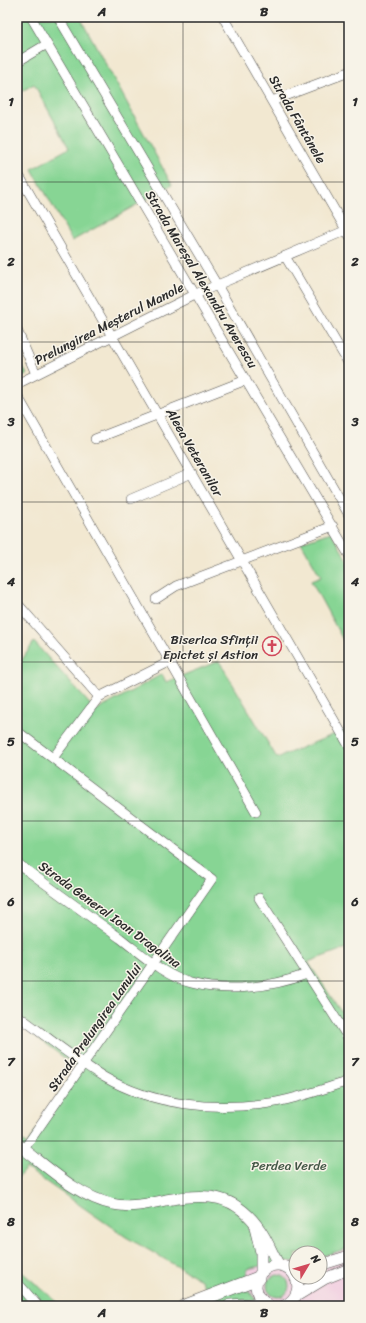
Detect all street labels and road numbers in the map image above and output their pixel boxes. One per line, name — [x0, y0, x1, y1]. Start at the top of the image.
street label: Strada Fântânele — [263, 70, 333, 168]
street label: Strada Mareșal Alexandru Averescu — [139, 186, 264, 373]
street label: Prelungirea Meșterul Manole — [30, 276, 188, 371]
street label: Aleea Veteranilor — [159, 403, 230, 502]
street label: Strada General Ioan Dragalina — [34, 855, 186, 974]
street label: Strada Prelungirea Lanului — [41, 958, 148, 1096]

